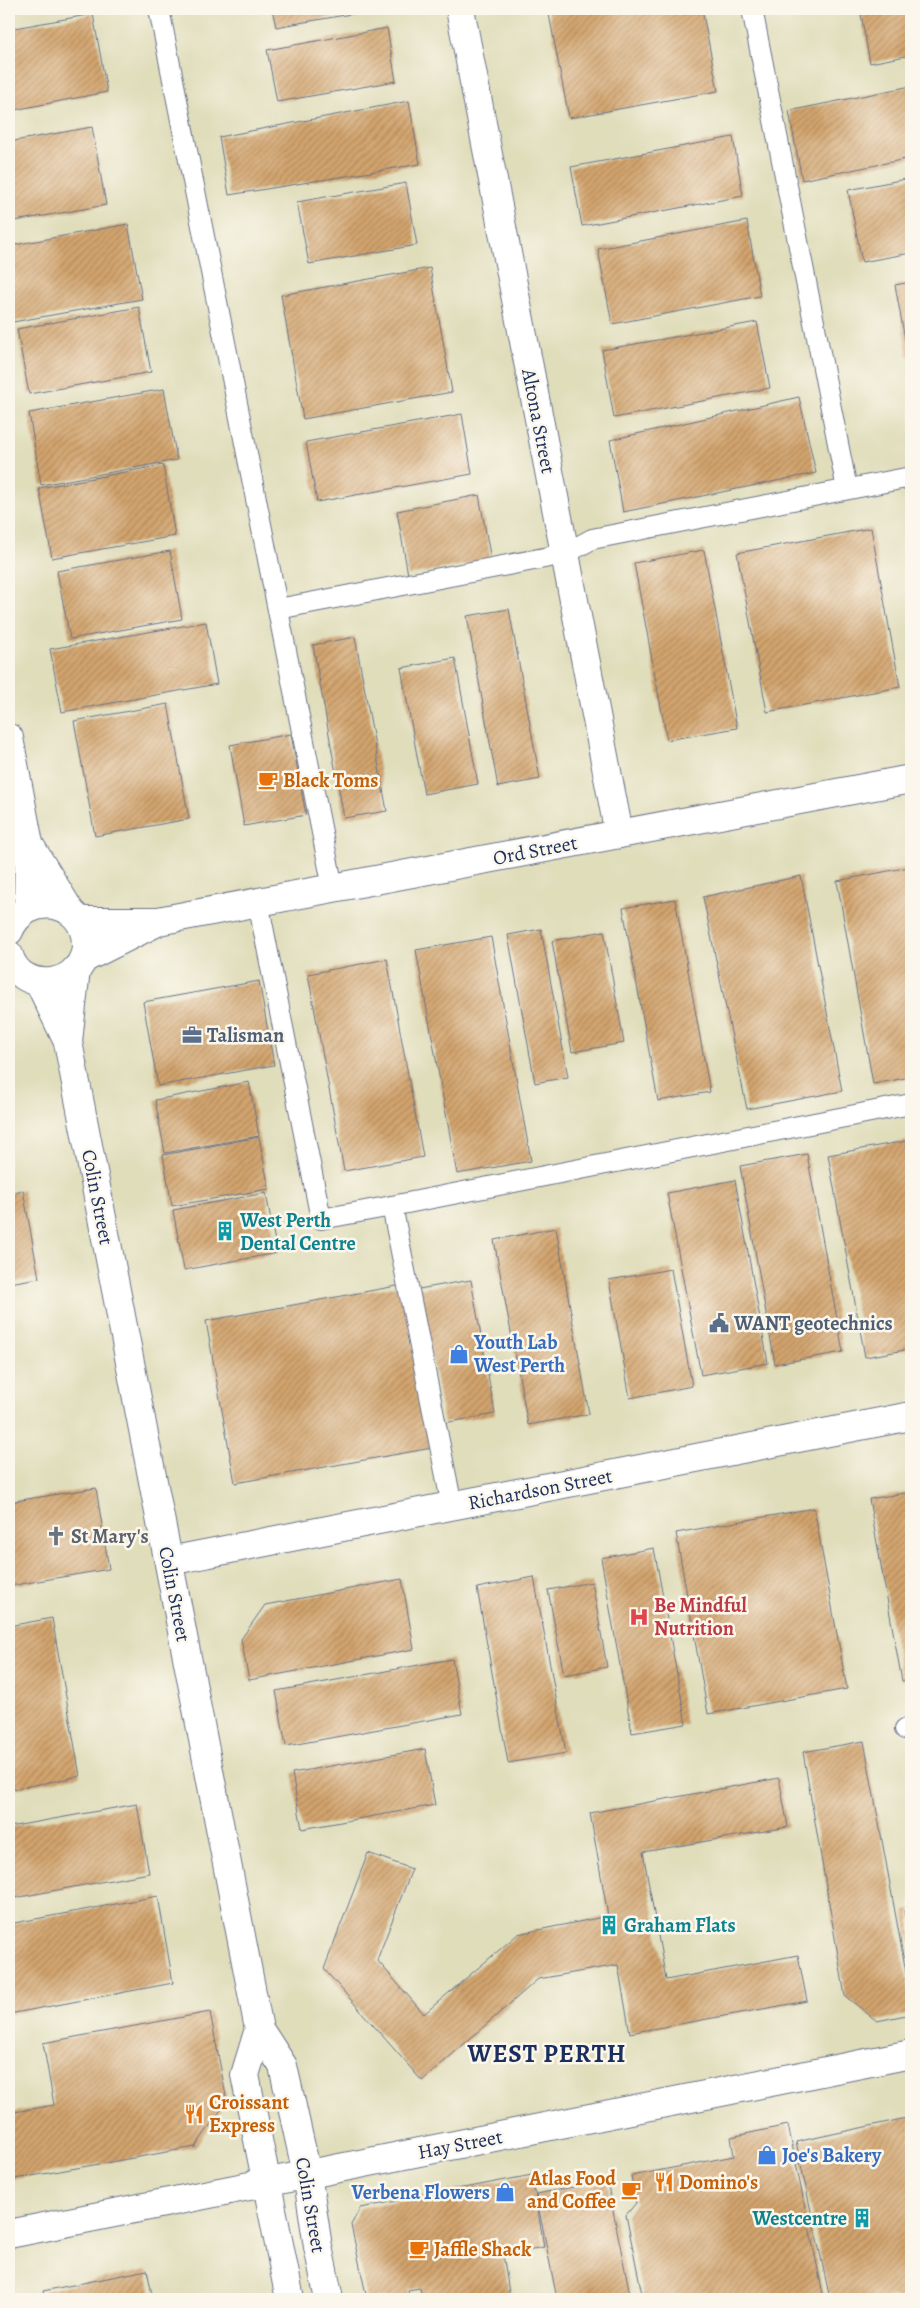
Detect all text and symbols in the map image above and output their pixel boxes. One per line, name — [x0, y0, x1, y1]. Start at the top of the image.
street label: Altona Street — [515, 365, 562, 476]
place label: Black Toms — [283, 767, 378, 794]
cafe icon: Black Toms — [257, 769, 279, 791]
street label: Ord Street — [491, 829, 580, 872]
place label: Talisman — [207, 1022, 284, 1049]
office icon: Talisman — [181, 1024, 203, 1046]
street label: Colin Street — [75, 1147, 120, 1248]
place label: West Perth Dental Centre — [239, 1207, 356, 1257]
building icon: West Perth Dental Centre — [214, 1220, 236, 1242]
place label: WANT geotechnics — [733, 1310, 893, 1337]
public building icon: WANT geotechnics — [708, 1312, 730, 1334]
place label: Youth Lab West Perth — [473, 1329, 565, 1379]
shop icon: Youth Lab West Perth — [448, 1343, 470, 1365]
street label: Richardson Street — [466, 1462, 615, 1517]
place label: St Mary's — [71, 1523, 149, 1550]
church icon: St Mary's — [45, 1525, 67, 1547]
street label: Colin Street — [152, 1544, 197, 1645]
place label: Be Mindful Nutrition — [654, 1592, 747, 1642]
hospital icon: Be Mindful Nutrition — [628, 1606, 650, 1628]
place label: Graham Flats — [624, 1912, 736, 1939]
building icon: Graham Flats — [598, 1914, 620, 1936]
district label: WEST PERTH — [466, 2037, 627, 2071]
place label: Croissant Express — [209, 2089, 289, 2139]
restaurant icon: Croissant Express — [183, 2103, 205, 2125]
street label: Hay Street — [415, 2123, 505, 2166]
place label: Joe's Bakery — [782, 2142, 882, 2169]
shop icon: Joe's Bakery — [756, 2144, 778, 2166]
street label: Colin Street — [289, 2155, 332, 2255]
place label: Atlas Food and Coffee — [527, 2165, 616, 2215]
place label: Domino's — [679, 2169, 758, 2196]
restaurant icon: Domino's — [653, 2171, 675, 2193]
place label: Verbena Flowers — [351, 2179, 490, 2206]
cafe icon: Atlas Food and Coffee — [620, 2179, 642, 2201]
shop icon: Verbena Flowers — [494, 2181, 516, 2203]
place label: Westcentre — [751, 2205, 847, 2232]
building icon: Westcentre — [851, 2207, 873, 2229]
place label: Jaffle Shack — [434, 2236, 532, 2263]
cafe icon: Jaffle Shack — [408, 2238, 430, 2260]

